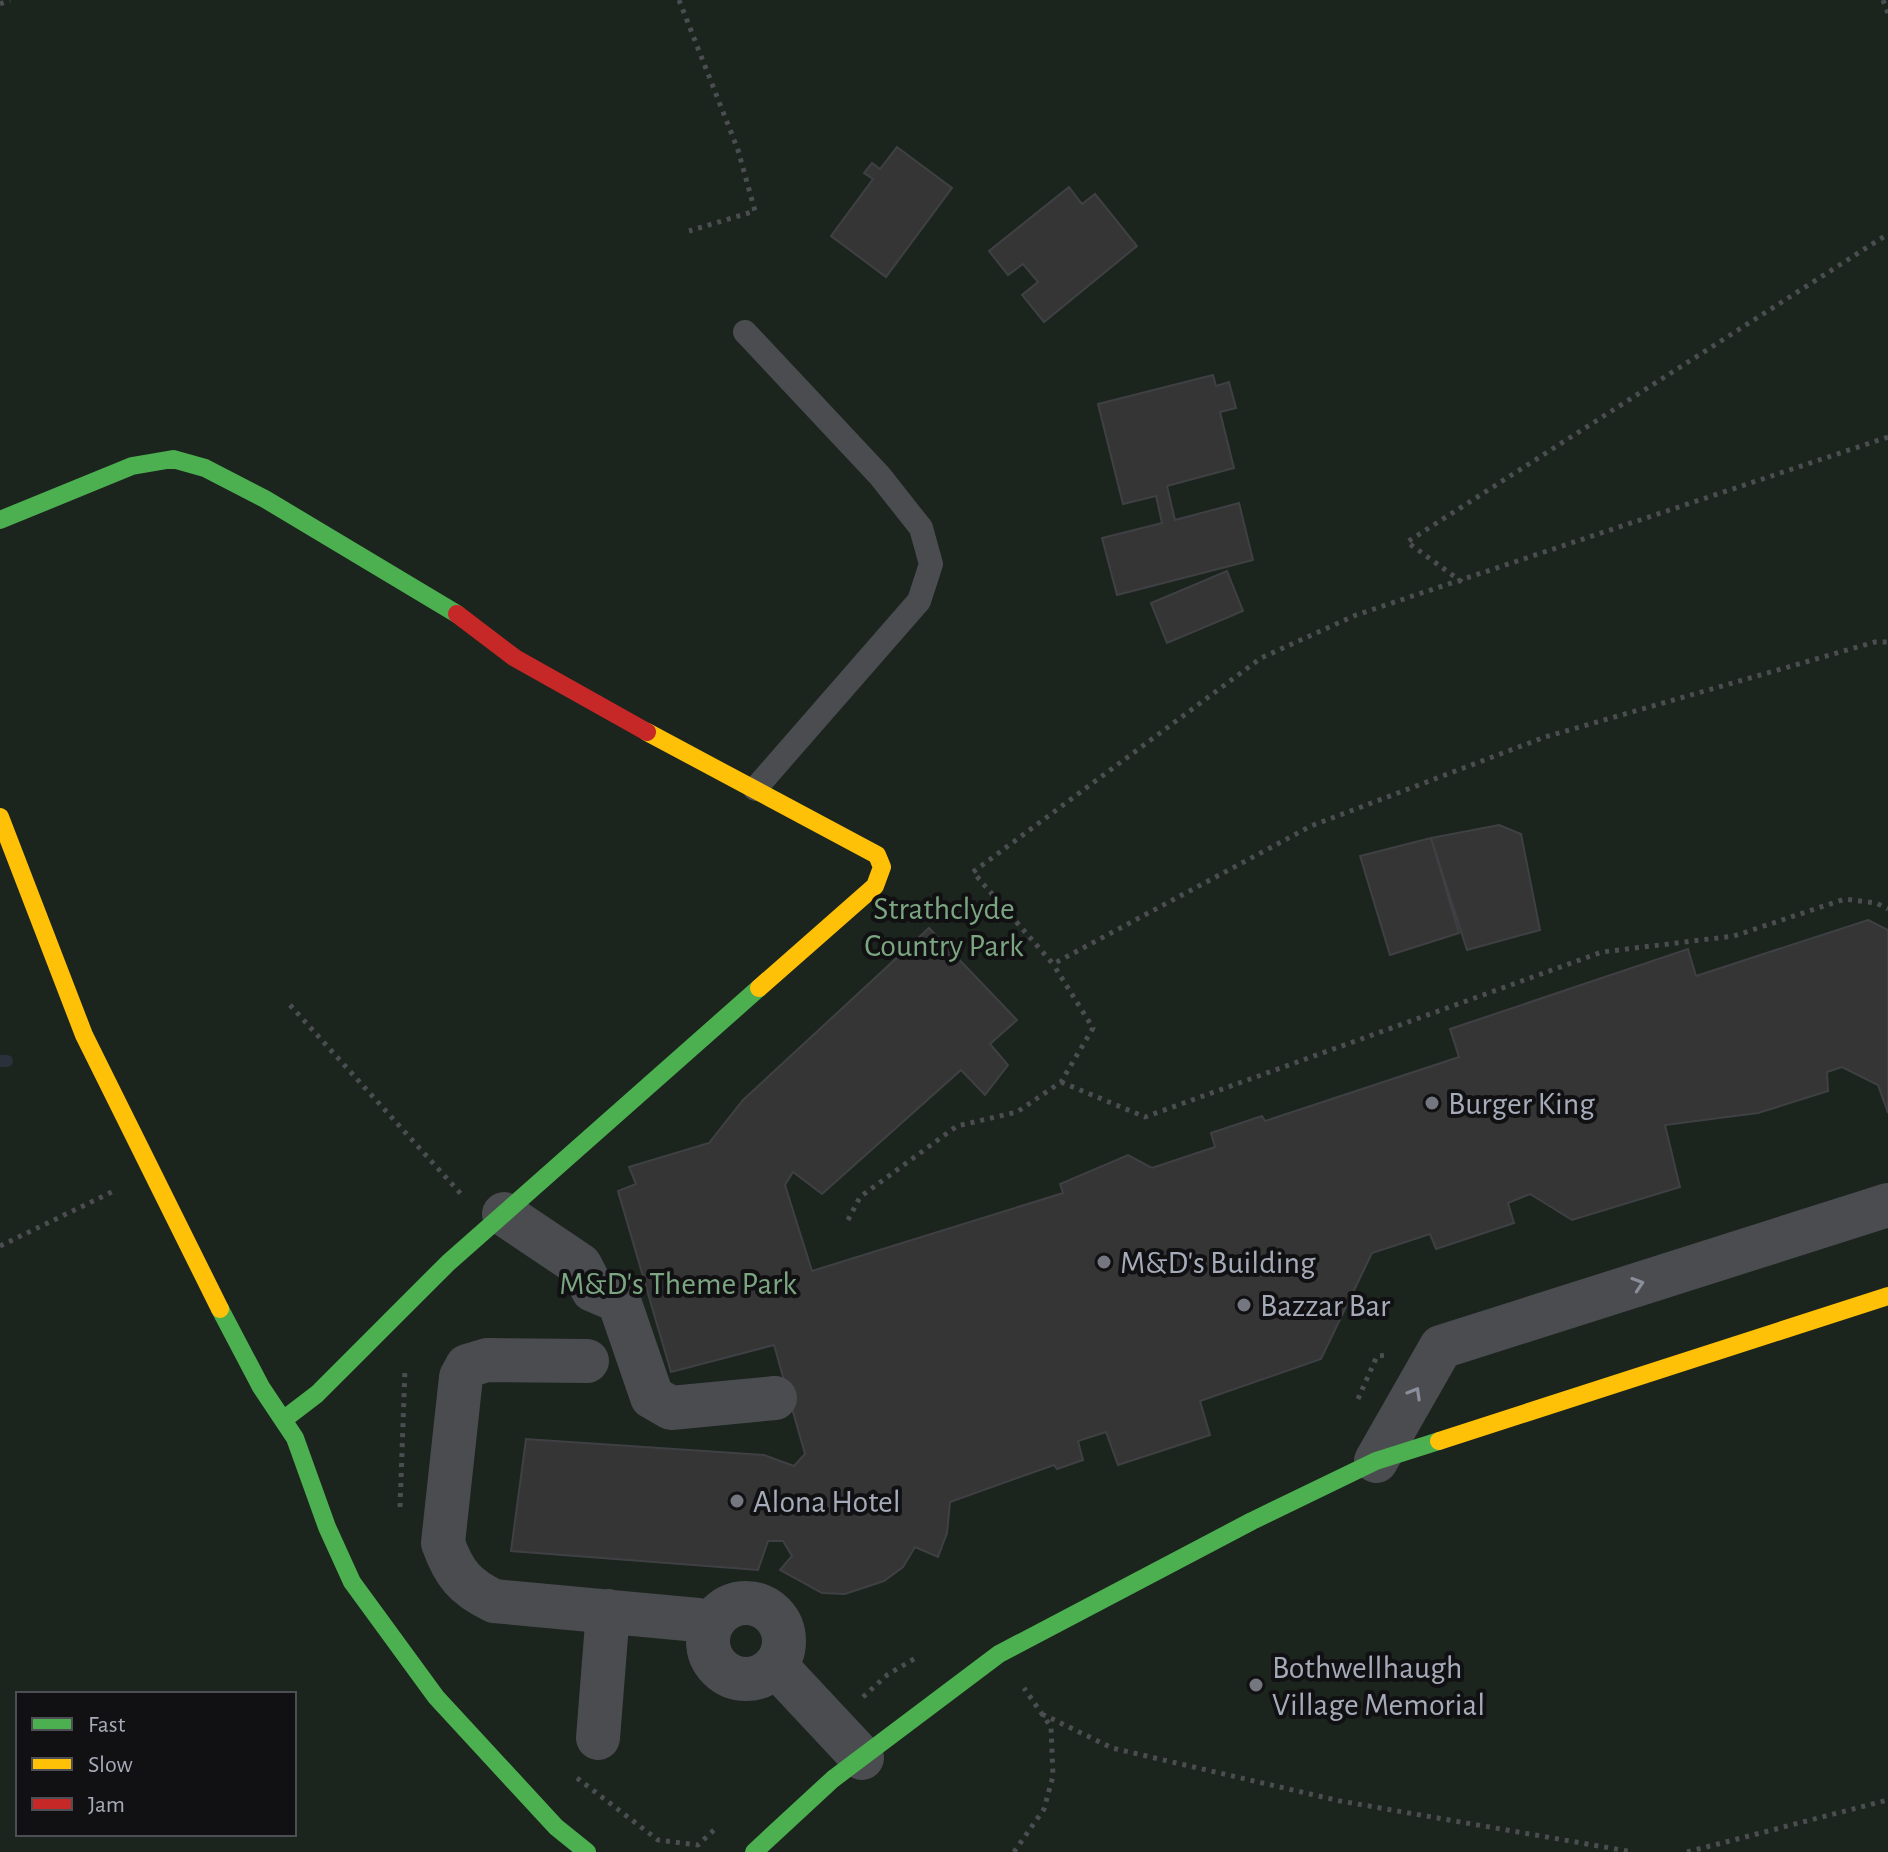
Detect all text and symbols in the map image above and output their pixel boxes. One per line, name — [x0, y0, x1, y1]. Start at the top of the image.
park label: Strathclyde Country Park — [864, 893, 1024, 962]
place label: Burger King — [1448, 1088, 1595, 1120]
marker: Burger King — [1423, 1094, 1441, 1112]
place label: M&D's Building — [1120, 1247, 1316, 1279]
marker: M&D's Building — [1095, 1253, 1113, 1271]
park label: M&D's Theme Park — [559, 1268, 797, 1300]
one-way arrow — [1631, 1277, 1644, 1293]
place label: Bazzar Bar — [1260, 1290, 1391, 1322]
marker: Bazzar Bar — [1235, 1296, 1253, 1314]
one-way arrow — [1405, 1387, 1421, 1402]
place label: Alona Hotel — [753, 1486, 901, 1518]
marker: Alona Hotel — [728, 1492, 746, 1510]
place label: Bothwellhaugh Village Memorial — [1272, 1652, 1485, 1721]
marker: Bothwellhaugh Village Memorial — [1247, 1676, 1265, 1694]
legend — [16, 1692, 296, 1836]
text: Fast — [88, 1713, 126, 1737]
text: Slow — [88, 1753, 133, 1777]
text: Jam — [88, 1793, 125, 1817]

